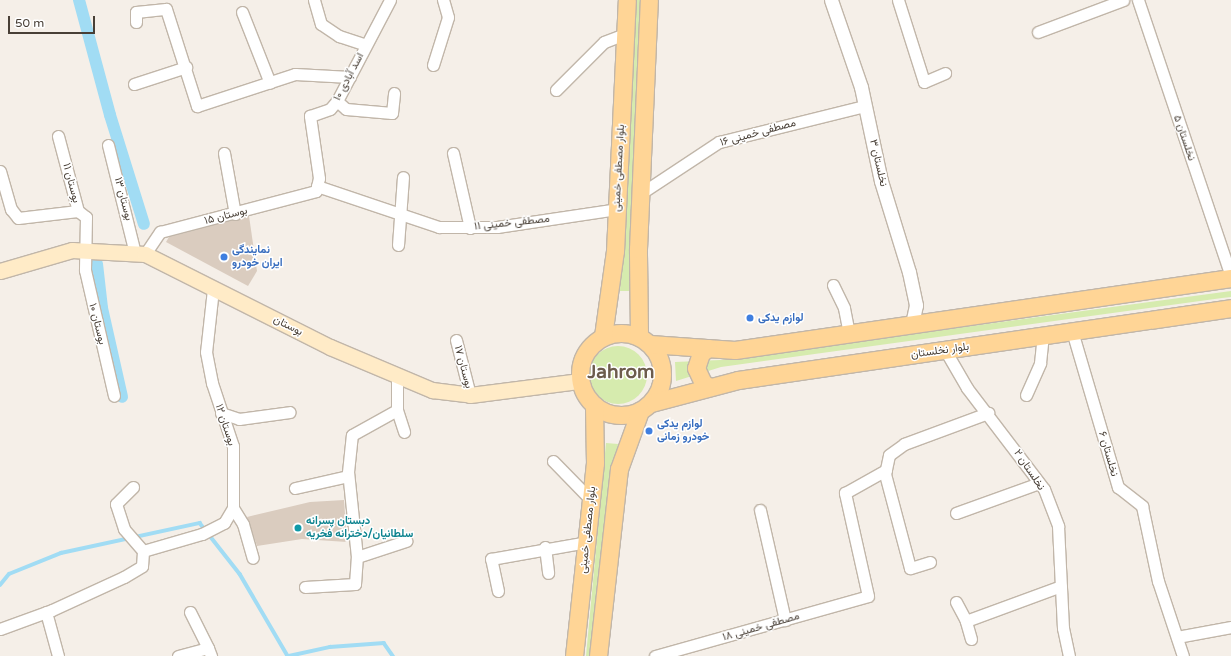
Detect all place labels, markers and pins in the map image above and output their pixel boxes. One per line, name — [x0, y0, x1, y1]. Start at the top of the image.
place label: نمایندگی ایران خودرو — [232, 244, 283, 270]
marker: نمایندگی ایران خودرو — [219, 252, 229, 262]
place label: لوازم یدکی — [758, 311, 803, 325]
marker: لوازم یدکی — [745, 313, 755, 323]
place label: لوازم یدکی خودرو زمانی — [657, 418, 709, 444]
marker: لوازم یدکی خودرو زمانی — [644, 426, 654, 436]
place label: دبستان پسرانه سلطانیان/دخترانه فخریه — [306, 515, 413, 541]
marker: دبستان پسرانه سلطانیان/دخترانه فخریه — [293, 523, 303, 533]

